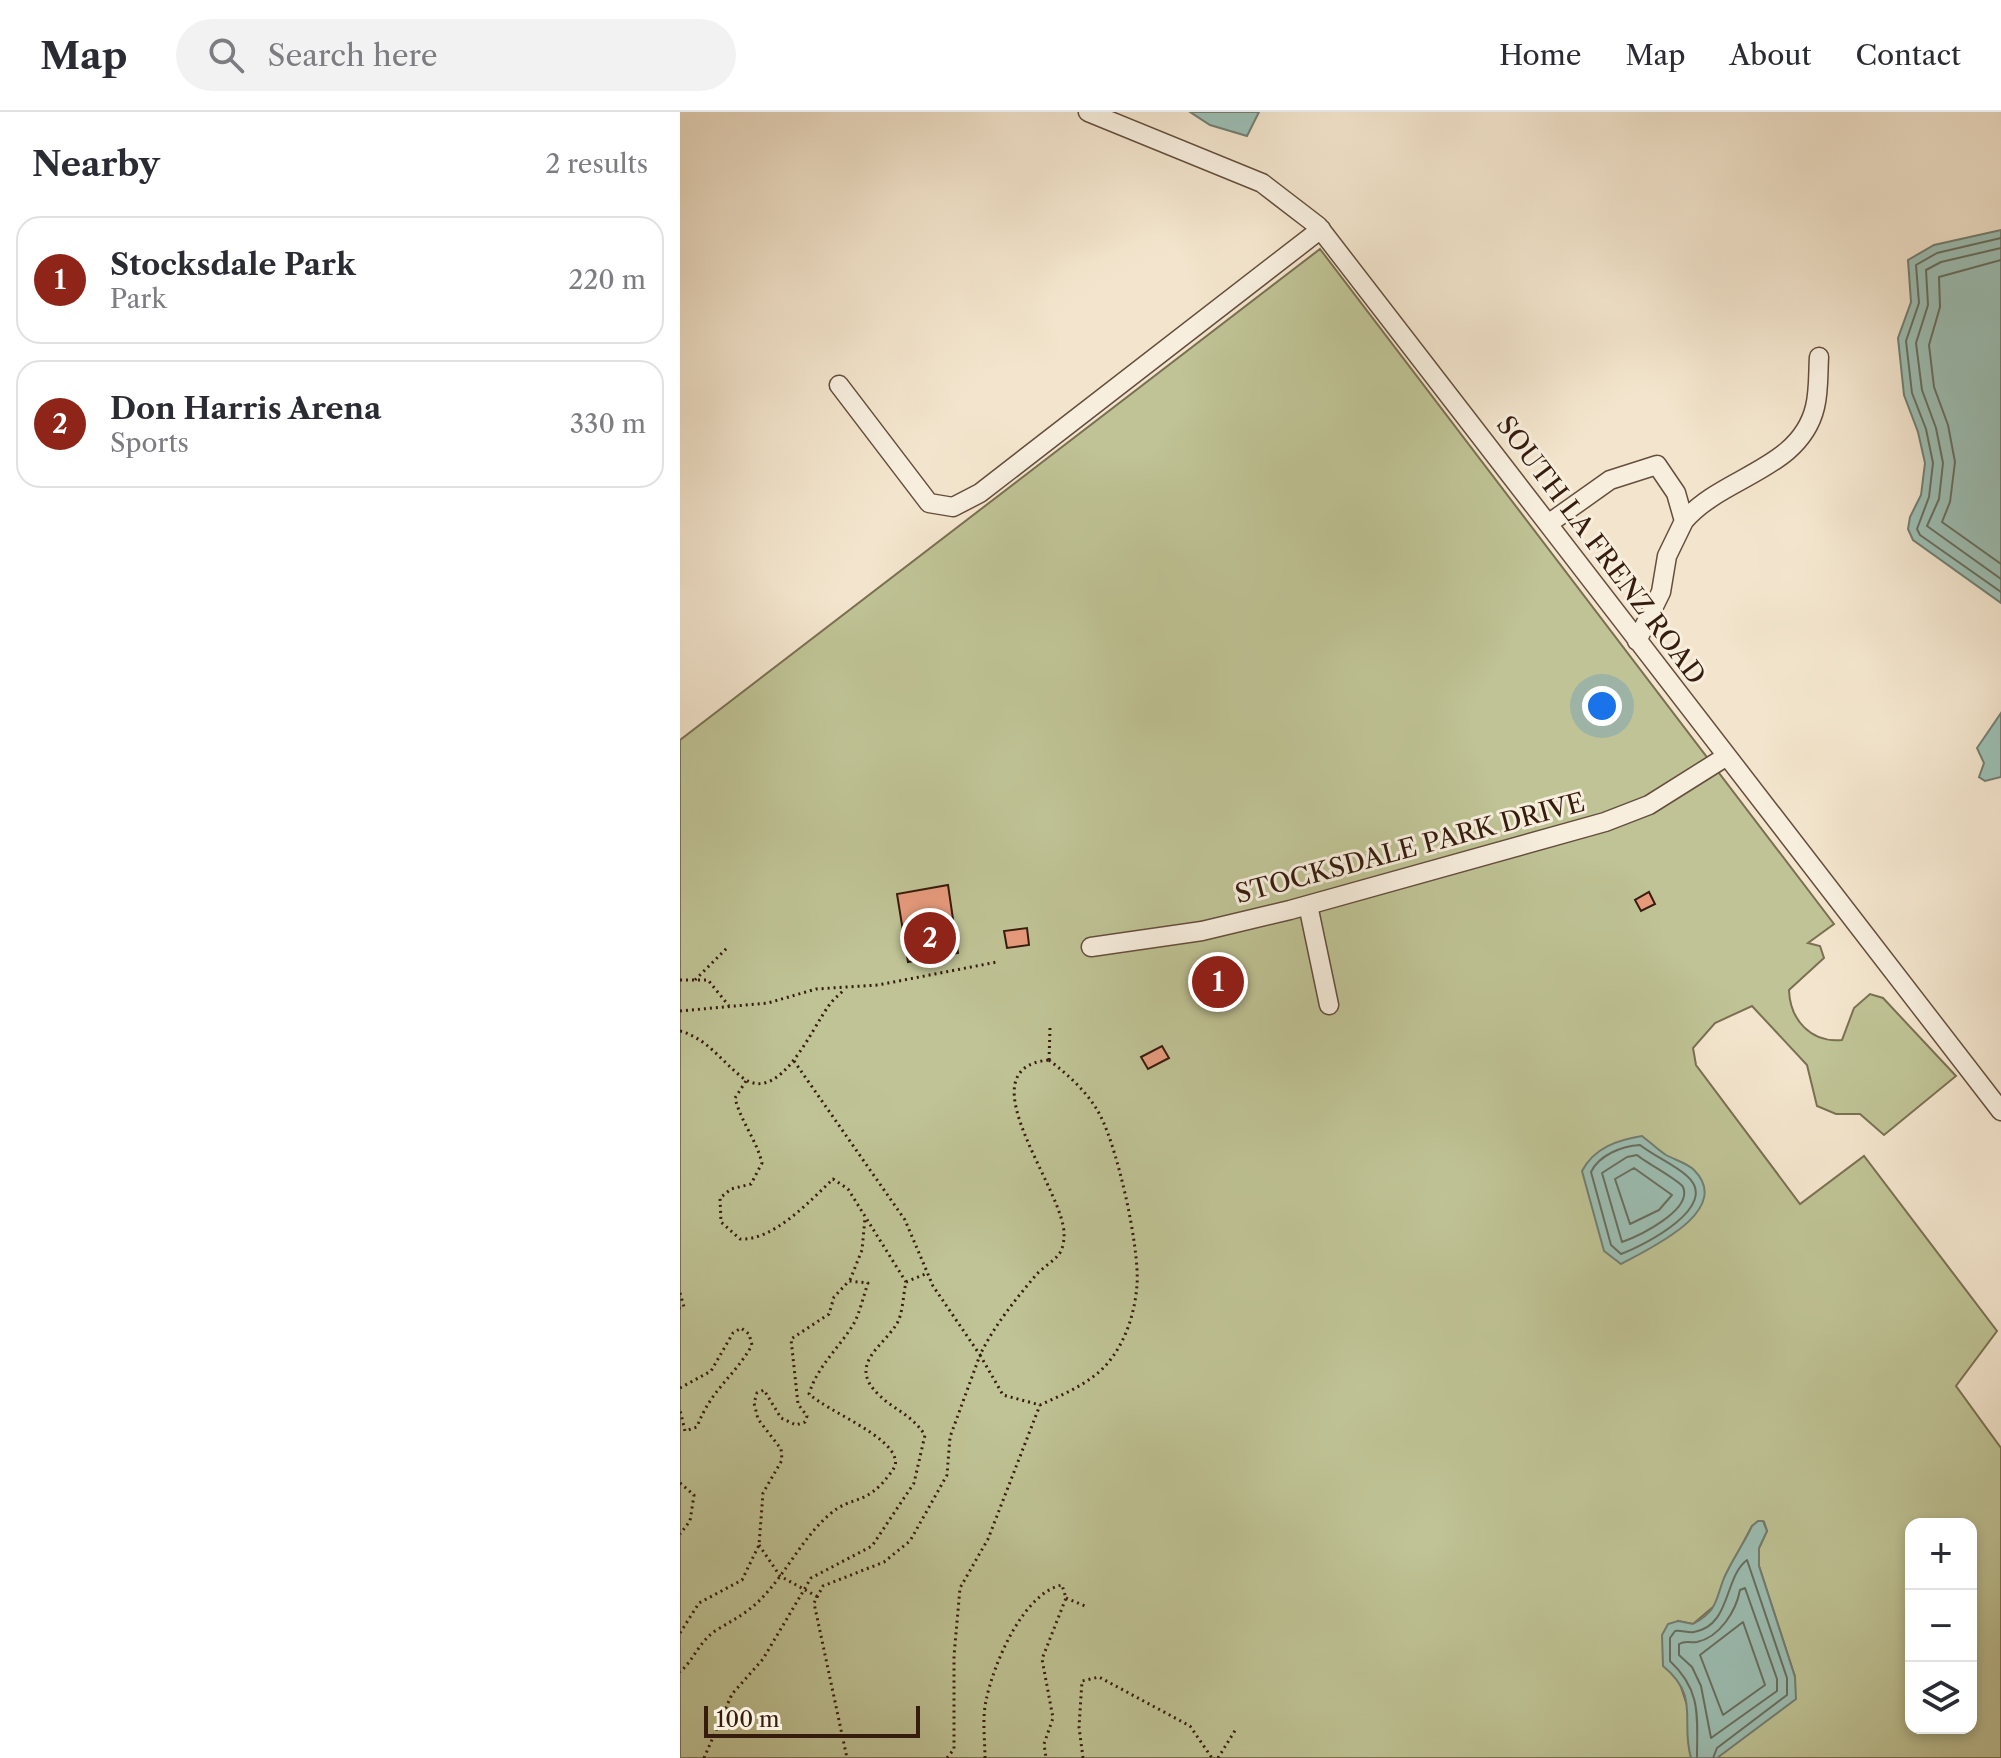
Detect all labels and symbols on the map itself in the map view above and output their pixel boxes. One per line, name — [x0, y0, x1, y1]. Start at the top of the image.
street label: SOUTH LA FRENZ ROAD — [1490, 410, 1712, 690]
your location — [1582, 686, 1622, 726]
street label: STOCKSDALE PARK DRIVE — [1232, 786, 1588, 910]
pin: 2 — [904, 908, 956, 968]
pin: 1 — [1192, 952, 1244, 1012]
scale bar — [704, 1702, 920, 1738]

